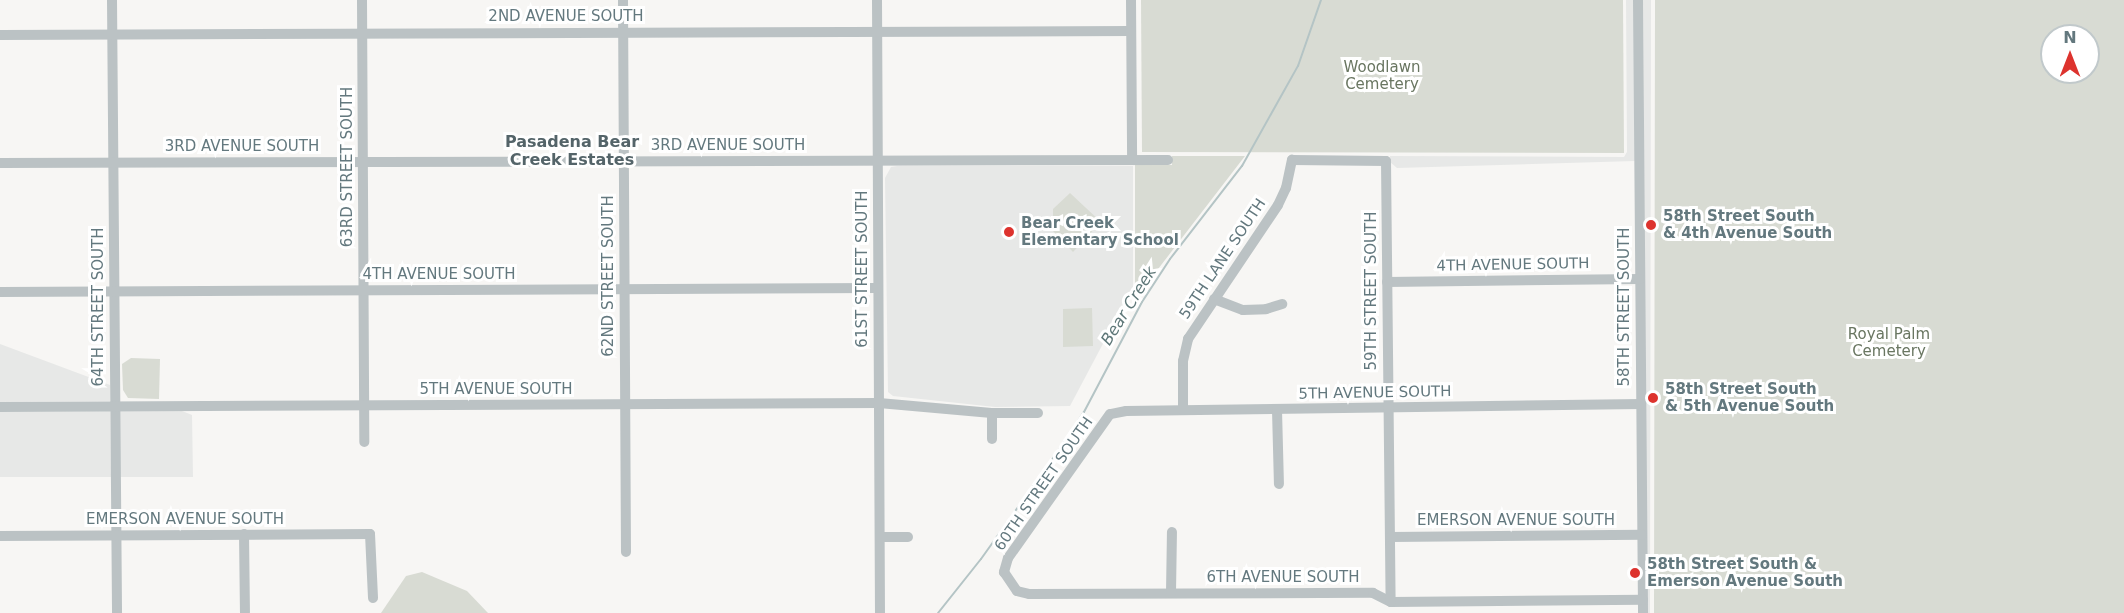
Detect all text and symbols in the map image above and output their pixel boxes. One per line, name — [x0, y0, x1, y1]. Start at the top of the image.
street label: 2ND AVENUE SOUTH — [488, 8, 644, 26]
north arrow — [2040, 24, 2100, 84]
text: N — [2063, 28, 2077, 47]
park label: Woodlawn Cemetery — [1344, 58, 1420, 93]
street label: 63RD STREET SOUTH — [339, 87, 357, 247]
district label: Pasadena Bear Creek Estates — [505, 132, 639, 170]
street label: 3RD AVENUE SOUTH — [651, 137, 805, 155]
street label: 3RD AVENUE SOUTH — [165, 138, 319, 156]
street label: 61ST STREET SOUTH — [854, 190, 872, 348]
street label: 62ND STREET SOUTH — [600, 195, 618, 357]
street label: 59TH LANE SOUTH — [1176, 195, 1270, 323]
place label: 58th Street South & 4th Avenue South — [1663, 207, 1832, 242]
street label: 59TH STREET SOUTH — [1363, 211, 1381, 371]
place label: Bear Creek Elementary School — [1021, 214, 1179, 249]
marker: 58th Street South & 4th Avenue South — [1644, 218, 1658, 232]
marker: Bear Creek Elementary School — [1002, 225, 1016, 239]
street label: 64TH STREET SOUTH — [90, 227, 108, 387]
street label: 58TH STREET SOUTH — [1616, 227, 1634, 387]
street label: 4TH AVENUE SOUTH — [1436, 255, 1590, 275]
water label: Bear Creek — [1097, 263, 1161, 349]
street label: 4TH AVENUE SOUTH — [363, 266, 515, 284]
park label: Royal Palm Cemetery — [1848, 325, 1930, 360]
place label: 58th Street South & 5th Avenue South — [1665, 380, 1834, 415]
street label: 5TH AVENUE SOUTH — [420, 381, 572, 399]
street label: 5TH AVENUE SOUTH — [1298, 383, 1452, 403]
marker: 58th Street South & 5th Avenue South — [1646, 391, 1660, 405]
street label: 60TH STREET SOUTH — [991, 414, 1097, 554]
street label: EMERSON AVENUE SOUTH — [86, 511, 284, 529]
street label: EMERSON AVENUE SOUTH — [1417, 512, 1615, 530]
place label: 58th Street South & Emerson Avenue South — [1647, 555, 1843, 590]
marker: 58th Street South & Emerson Avenue South — [1628, 566, 1642, 580]
street label: 6TH AVENUE SOUTH — [1207, 569, 1359, 587]

